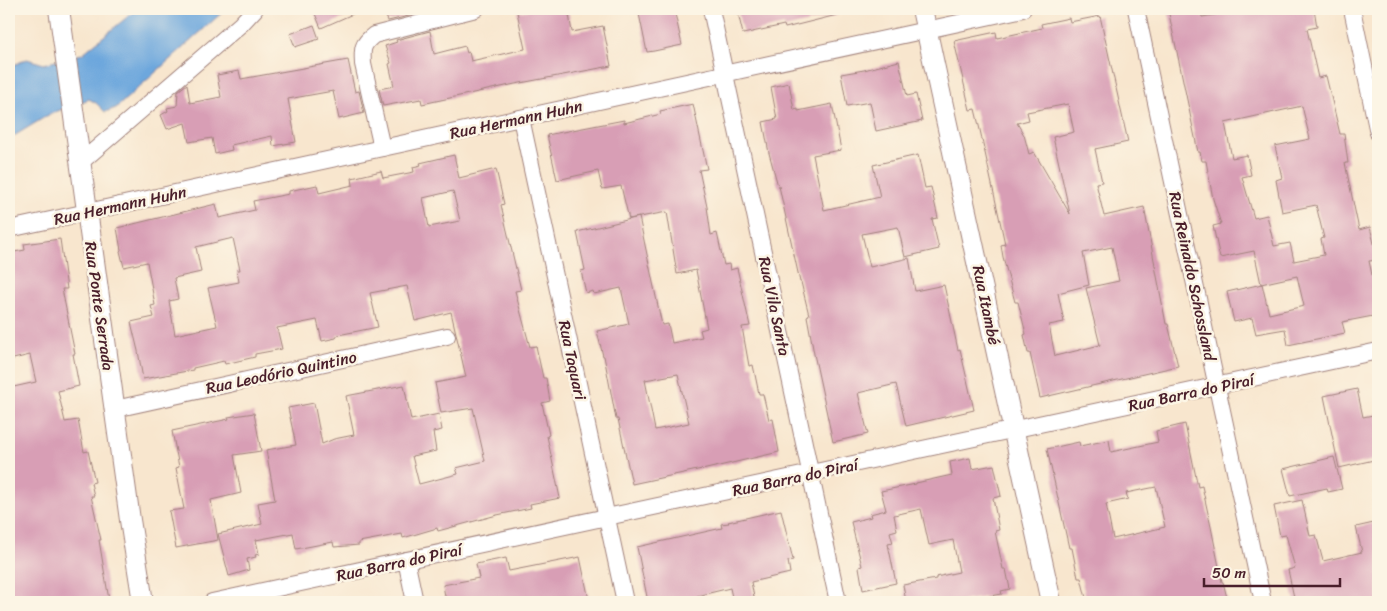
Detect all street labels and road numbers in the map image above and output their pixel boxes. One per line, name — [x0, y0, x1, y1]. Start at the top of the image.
street label: Rua Hermann Huhn — [447, 91, 585, 148]
street label: Rua Hermann Huhn — [51, 177, 189, 234]
street label: Rua Reinaldo Schossland — [1160, 189, 1225, 365]
street label: Rua Ponte Serrada — [76, 240, 123, 373]
street label: Rua Vila Santa — [750, 254, 799, 358]
street label: Rua Itambé — [964, 263, 1009, 348]
street label: Rua Taquari — [550, 317, 595, 403]
street label: Rua Leodório Quintino — [203, 342, 359, 403]
street label: Rua Barra do Piraí — [1126, 364, 1259, 420]
street label: Rua Barra do Piraí — [730, 449, 863, 505]
street label: Rua Barra do Piraí — [334, 534, 467, 590]

